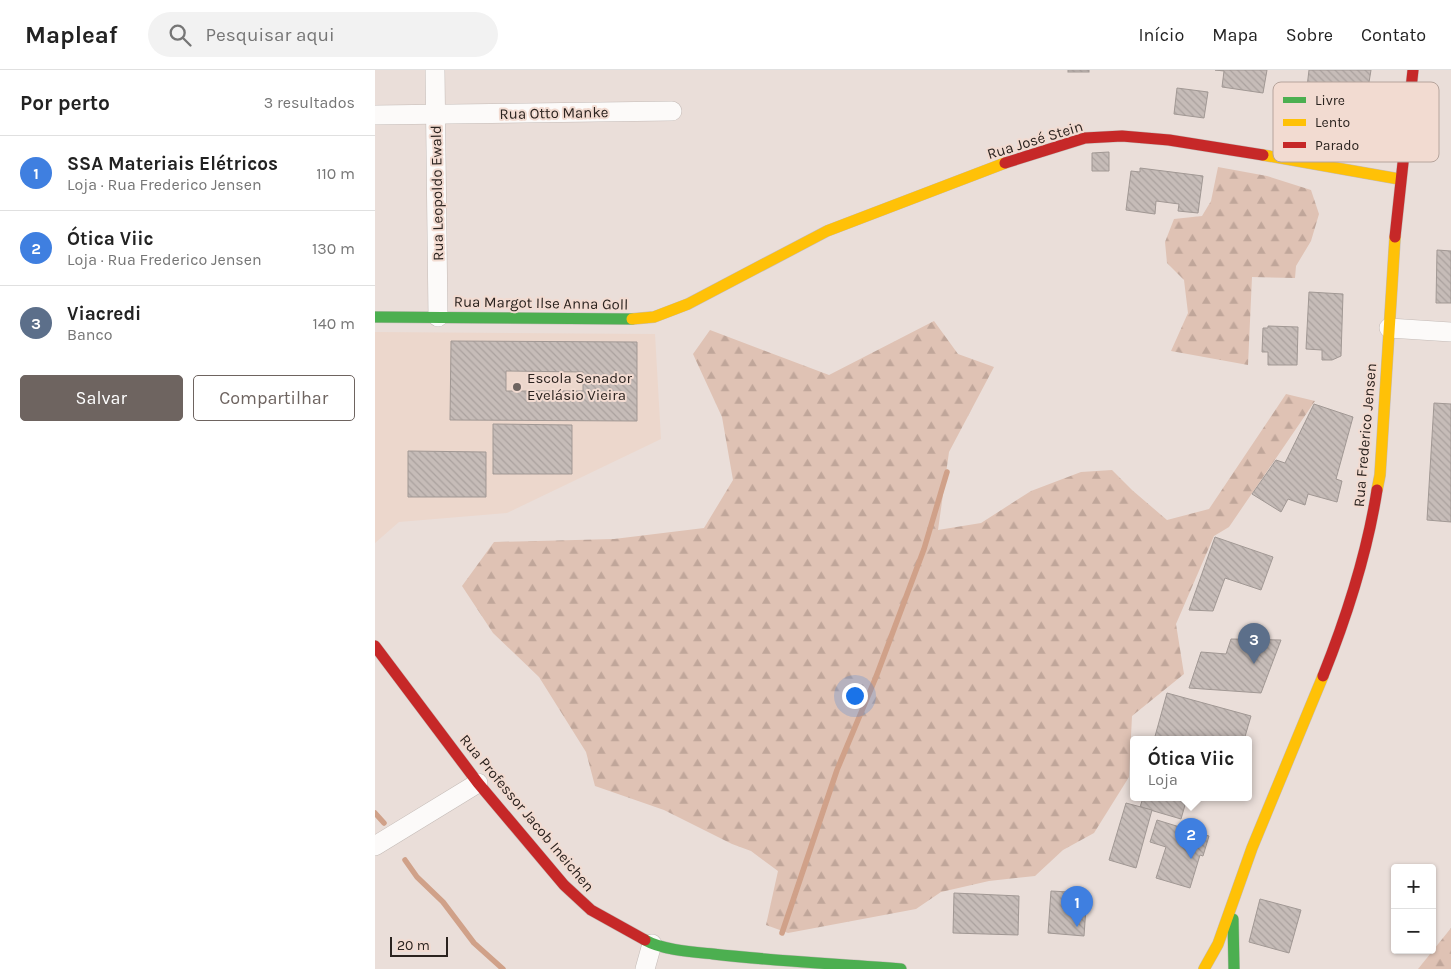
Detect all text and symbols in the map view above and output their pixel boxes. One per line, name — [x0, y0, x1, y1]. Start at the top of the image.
search box — [148, 12, 498, 57]
text: Mapleaf — [25, 21, 118, 49]
icon: search — [166, 21, 194, 49]
text: Pesquisar aqui — [206, 24, 335, 46]
text: Início — [1138, 24, 1184, 46]
text: Mapa — [1212, 24, 1258, 46]
text: Sobre — [1286, 24, 1333, 46]
text: Contato — [1361, 24, 1426, 46]
legend — [1273, 82, 1439, 162]
text: Por perto — [20, 91, 110, 115]
text: Livre — [1315, 92, 1345, 109]
text: 3 resultados — [264, 93, 355, 112]
street label: Rua Otto Manke — [499, 103, 609, 123]
text: Lento — [1315, 114, 1350, 131]
street label: Rua José Stein — [985, 117, 1085, 163]
street label: Rua Leopoldo Ewald — [427, 125, 447, 261]
text: Parado — [1315, 137, 1359, 154]
text: SSA Materiais Elétricos — [67, 153, 278, 175]
text: 1 — [33, 164, 39, 183]
text: 110 m — [316, 164, 355, 183]
text: Loja · Rua Frederico Jensen — [67, 175, 262, 194]
text: Ótica Viic — [67, 228, 154, 250]
text: 2 — [31, 239, 41, 258]
text: 130 m — [312, 239, 355, 258]
text: Loja · Rua Frederico Jensen — [67, 250, 262, 269]
street label: Rua Margot Ilse Anna Goll — [454, 292, 628, 314]
text: Viacredi — [67, 303, 141, 325]
text: 3 — [31, 314, 41, 333]
text: 140 m — [313, 314, 355, 333]
text: Banco — [67, 325, 112, 344]
street label: Rua Frederico Jensen — [1350, 362, 1380, 508]
place label: Escola Senador Evelásio Vieira — [527, 369, 632, 404]
button: Salvar — [20, 375, 183, 421]
button: Compartilhar — [193, 375, 355, 421]
marker: Escola Senador Evelásio Vieira — [511, 381, 523, 393]
pin: 3 — [1238, 623, 1270, 664]
your location — [842, 683, 868, 709]
street label: Rua Professor Jacob Ineichen — [456, 731, 598, 895]
popup — [1130, 736, 1252, 801]
text: Ótica Viic — [1148, 748, 1234, 770]
text: Loja — [1148, 770, 1178, 789]
pin: 2 — [1175, 818, 1207, 859]
map controls — [1391, 864, 1436, 954]
button: + — [1391, 864, 1436, 909]
pin: 1 — [1061, 886, 1093, 927]
button: − — [1391, 909, 1436, 954]
scale bar — [390, 934, 447, 957]
text: 20 m — [397, 937, 430, 954]

